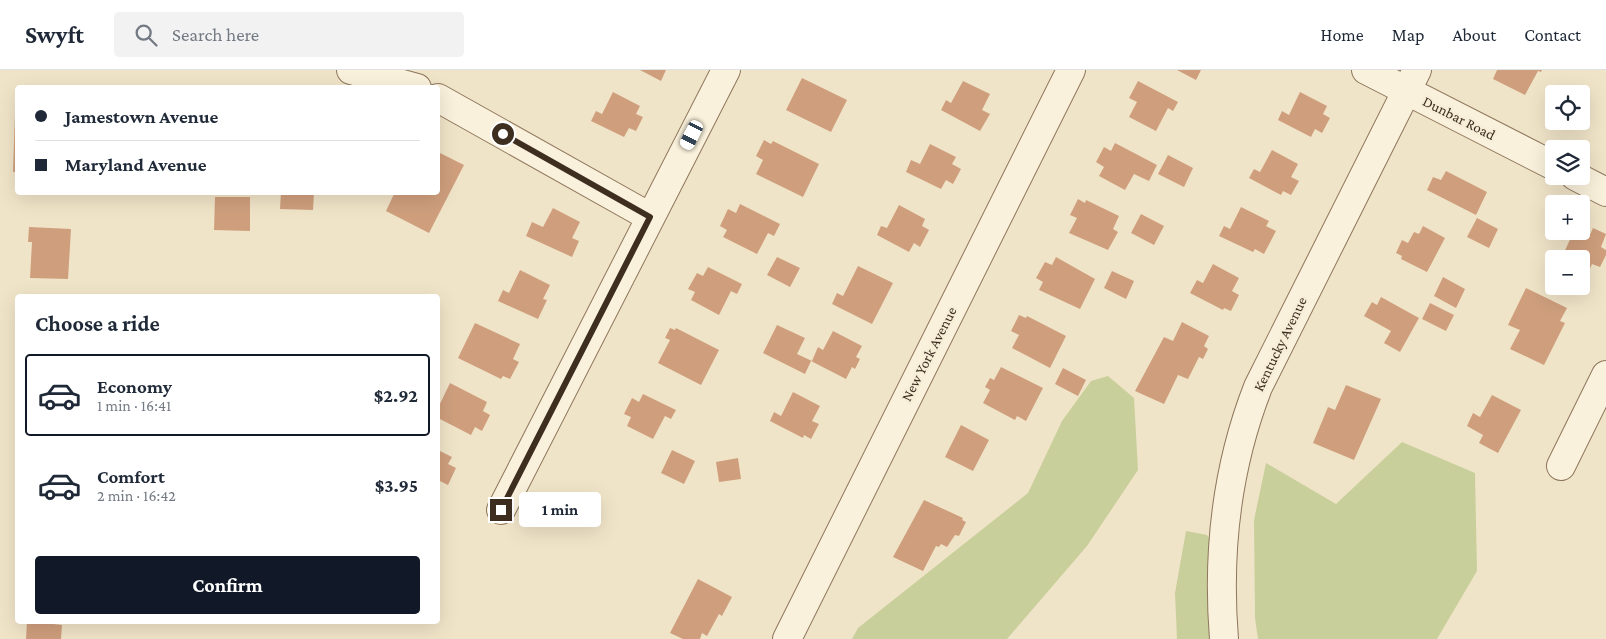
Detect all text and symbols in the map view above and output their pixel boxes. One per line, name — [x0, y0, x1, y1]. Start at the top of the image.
search box — [114, 12, 464, 57]
text: Swyft — [25, 21, 84, 48]
icon: search — [132, 21, 160, 49]
text: Search here — [172, 24, 259, 45]
text: Home — [1321, 25, 1364, 45]
text: Map — [1392, 25, 1424, 45]
text: About — [1452, 25, 1496, 45]
text: Contact — [1524, 25, 1581, 45]
map controls — [1545, 85, 1590, 295]
button: locate — [1545, 85, 1590, 130]
street label: Dunbar Road — [1420, 93, 1498, 143]
text: Jamestown Avenue — [65, 106, 218, 127]
car — [678, 118, 705, 152]
route start — [492, 123, 514, 145]
button: layers — [1545, 140, 1590, 185]
text: Maryland Avenue — [65, 154, 207, 175]
button: + — [1545, 195, 1590, 240]
button: − — [1545, 250, 1590, 295]
street label: Kentucky Avenue — [1250, 294, 1311, 394]
street label: New York Avenue — [898, 304, 960, 404]
text: Choose a ride — [35, 311, 160, 336]
icon: car — [37, 373, 82, 418]
text: Economy — [97, 376, 172, 397]
text: $2.92 — [374, 385, 418, 406]
text: 1 min · 16:41 — [97, 397, 171, 414]
icon: car — [37, 463, 82, 508]
text: Comfort — [97, 466, 165, 487]
text: $3.95 — [375, 475, 418, 496]
text: 2 min · 16:42 — [97, 487, 176, 504]
callout: 1 min — [518, 492, 601, 528]
route end — [490, 499, 512, 521]
text: 1 min — [542, 501, 578, 518]
button: Confirm — [35, 556, 420, 614]

